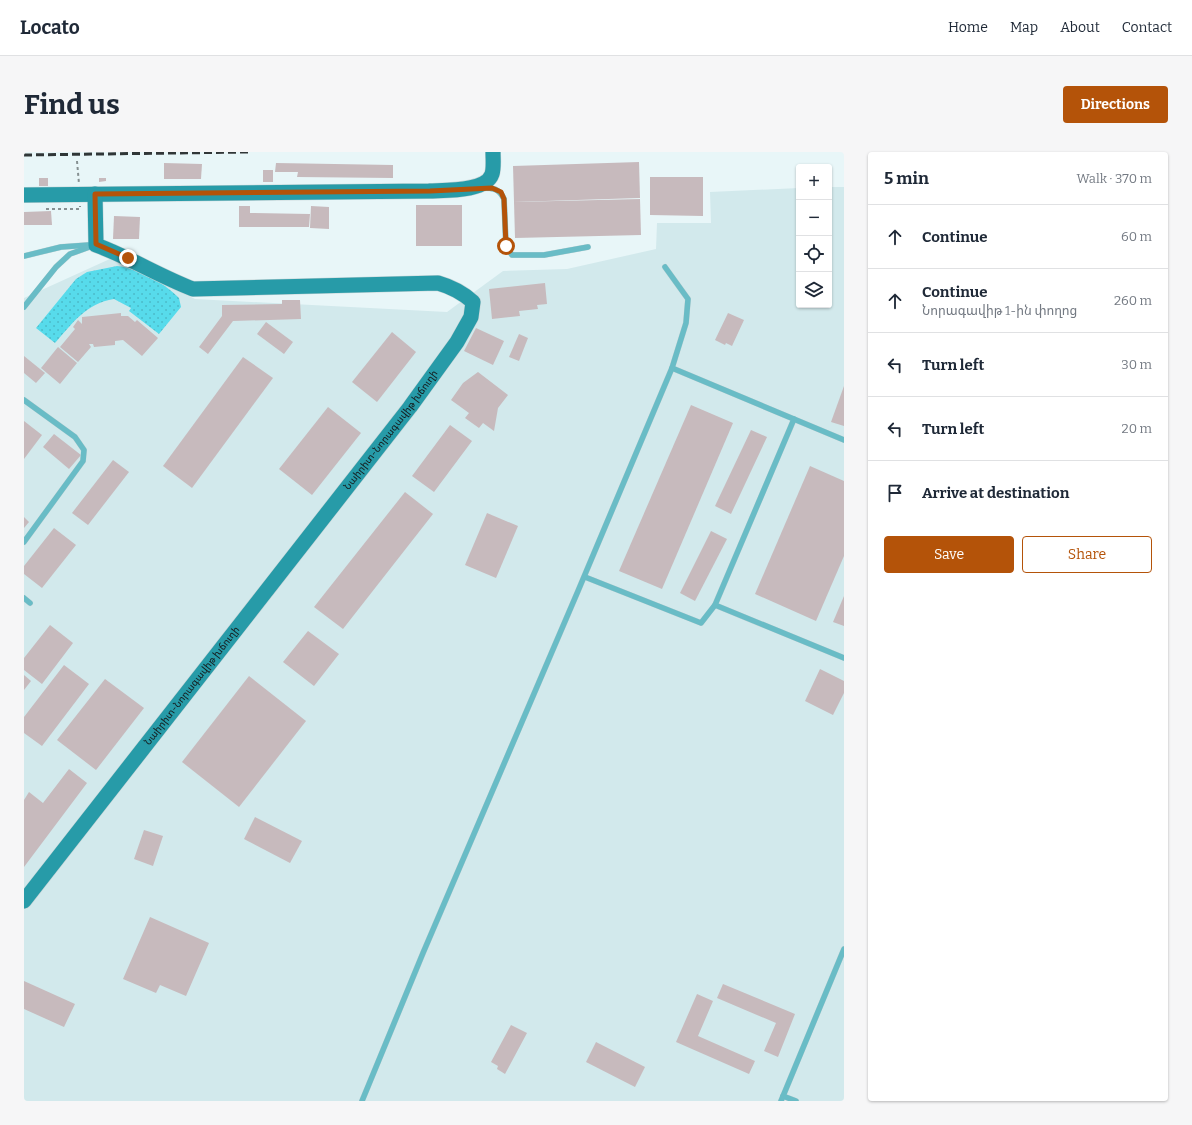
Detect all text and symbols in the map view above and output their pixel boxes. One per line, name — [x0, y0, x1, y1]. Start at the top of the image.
text: Locato — [20, 16, 80, 39]
text: Home — [948, 19, 988, 36]
text: Map — [1010, 19, 1038, 36]
text: About — [1060, 19, 1100, 36]
text: Contact — [1122, 19, 1172, 36]
button: Directions — [1063, 86, 1168, 123]
text: Find us — [24, 88, 120, 121]
map controls — [796, 164, 832, 308]
button: + — [796, 164, 832, 200]
text: 5 min — [884, 168, 929, 189]
text: Walk · 370 m — [1077, 171, 1152, 186]
button: − — [796, 200, 832, 236]
icon: ahead — [884, 226, 906, 248]
text: Continue — [922, 228, 988, 246]
text: 60 m — [1121, 229, 1152, 244]
button: locate — [796, 236, 832, 272]
route start — [497, 237, 515, 255]
route end — [119, 249, 137, 267]
button: layers — [796, 272, 832, 308]
text: Continue — [922, 283, 988, 301]
icon: ahead — [884, 290, 906, 312]
text: 260 m — [1114, 293, 1152, 308]
text: Նորագավիթ 1-ին փողոց — [922, 303, 1077, 318]
icon: left — [884, 354, 906, 376]
text: Turn left — [922, 356, 984, 374]
text: 30 m — [1121, 357, 1152, 372]
street label: Նաիրիտ-Նորագավիթ խճուղի — [341, 368, 441, 492]
icon: left — [884, 418, 906, 440]
text: Turn left — [922, 420, 984, 438]
text: 20 m — [1122, 421, 1152, 436]
icon: arrive — [884, 482, 906, 504]
text: Arrive at destination — [922, 484, 1069, 502]
button: Save — [884, 536, 1014, 573]
button: Share — [1022, 536, 1152, 573]
street label: Նաիրիտ-Նորագավիթ խճուղի — [142, 624, 242, 748]

